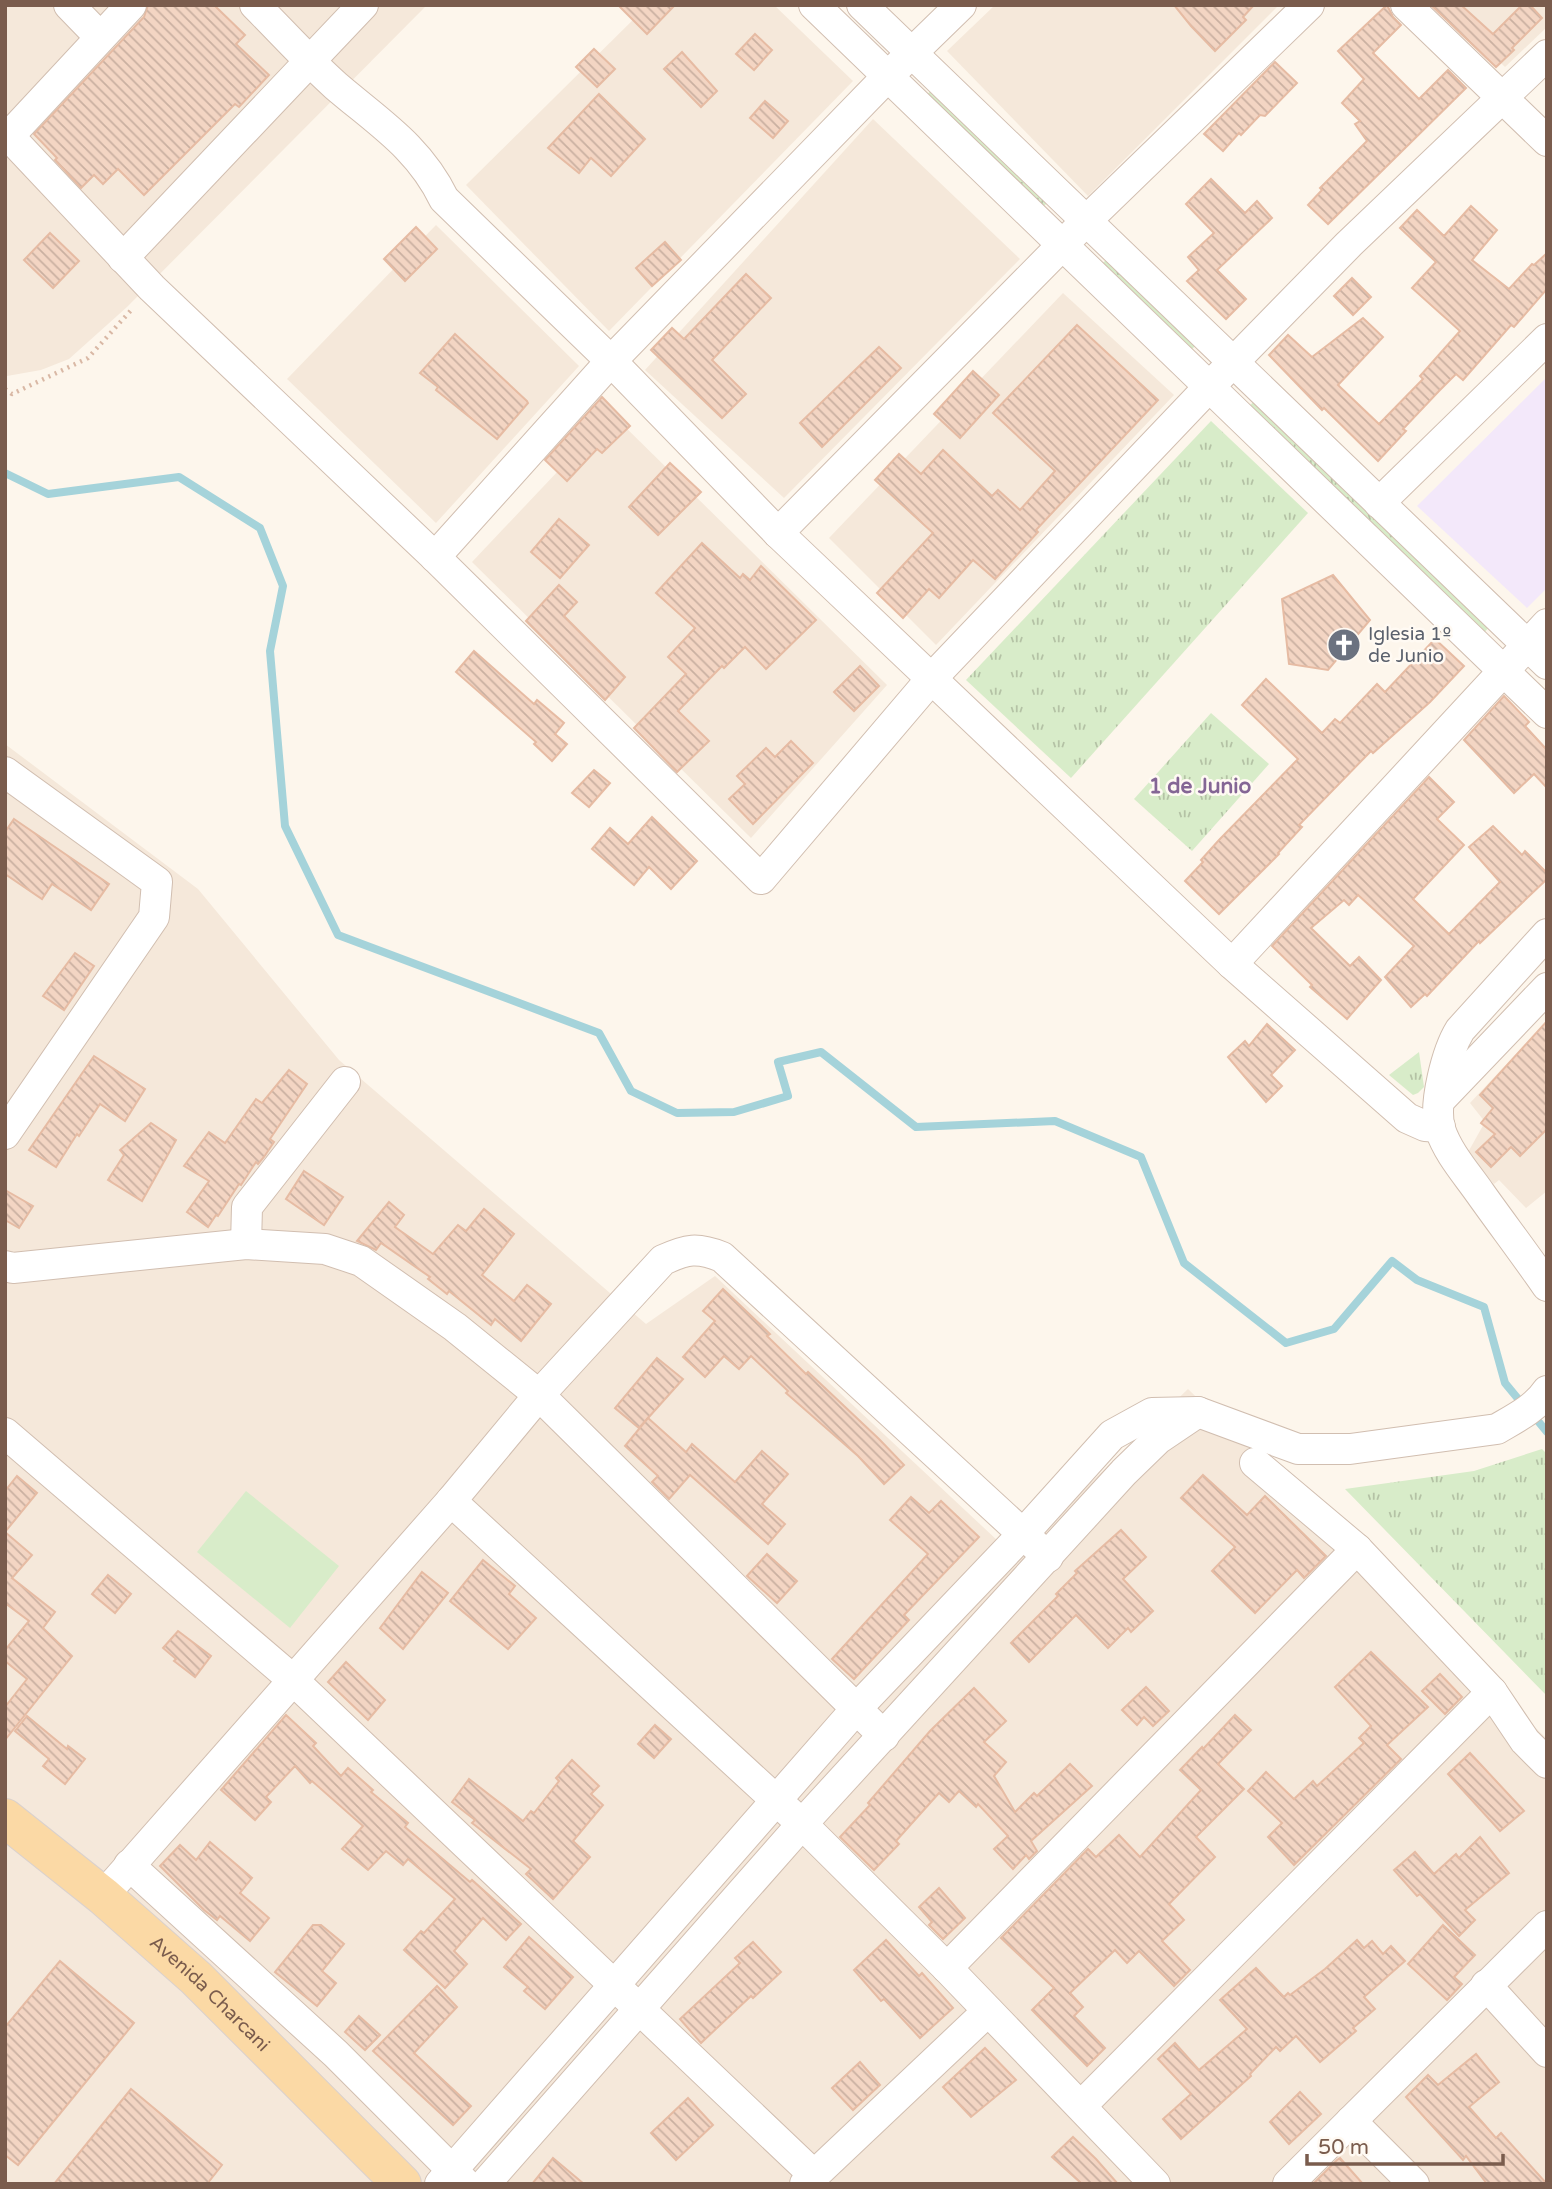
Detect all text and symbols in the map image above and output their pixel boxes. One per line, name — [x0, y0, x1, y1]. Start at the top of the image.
place label: Iglesia 1º de Junio — [1368, 623, 1452, 667]
church icon: Iglesia 1º de Junio — [1325, 626, 1363, 664]
district label: 1 de Junio — [1149, 774, 1252, 799]
street label: Avenida Charcani — [145, 1931, 274, 2056]
scale bar — [1307, 2122, 1503, 2166]
text: 50 m — [1318, 2135, 1369, 2160]

